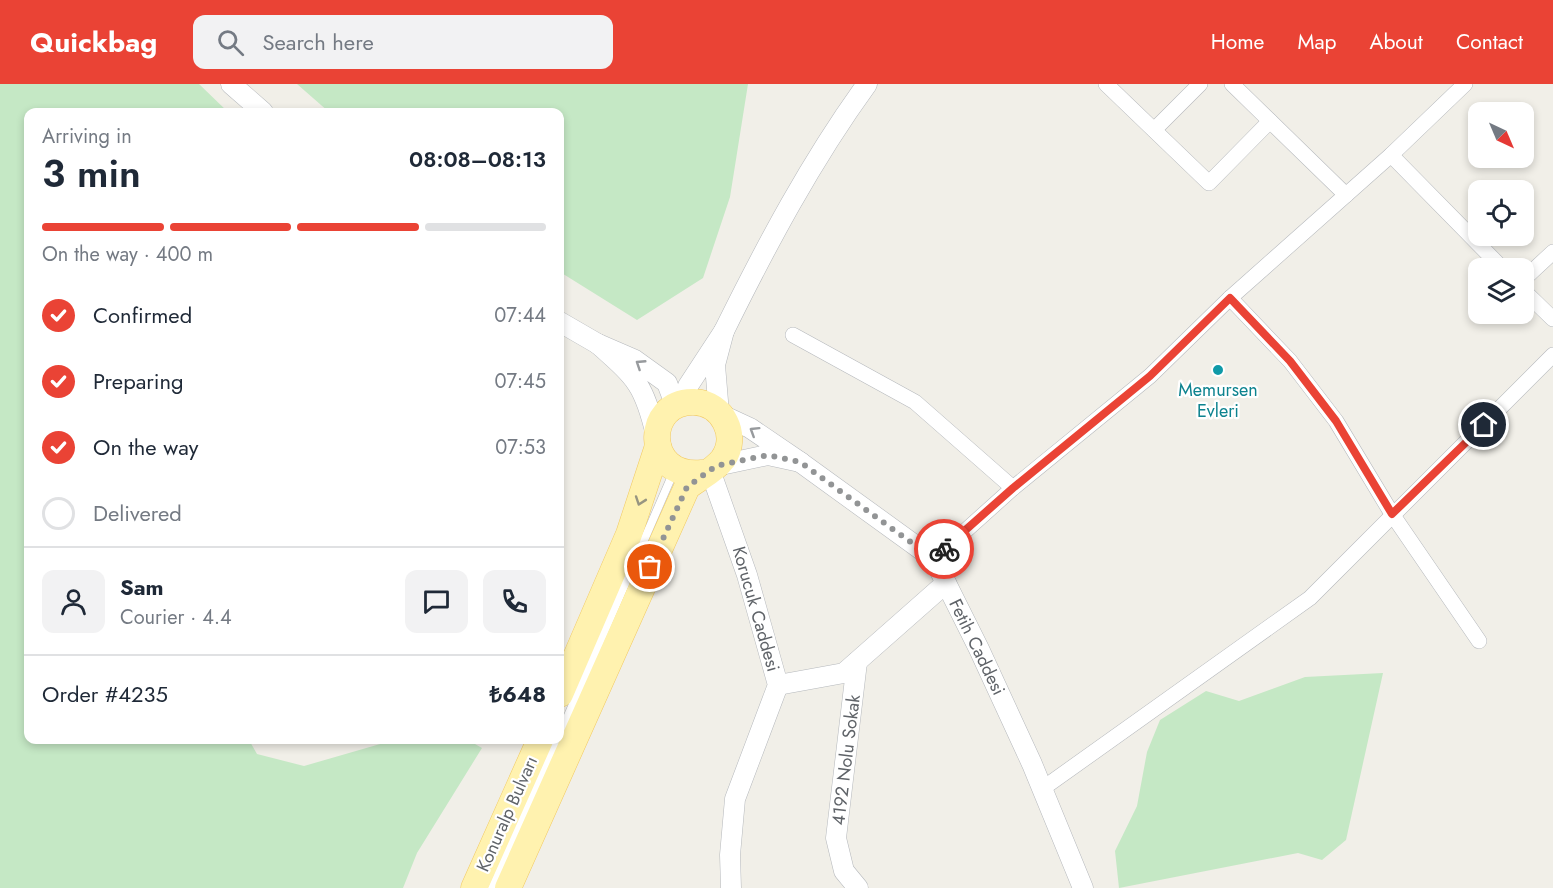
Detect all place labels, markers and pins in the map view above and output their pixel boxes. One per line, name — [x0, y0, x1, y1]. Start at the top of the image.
marker: Memursen Evleri — [1211, 363, 1225, 377]
place label: Memursen Evleri — [1178, 377, 1258, 424]
pin — [1458, 399, 1509, 450]
pin — [624, 541, 675, 592]

